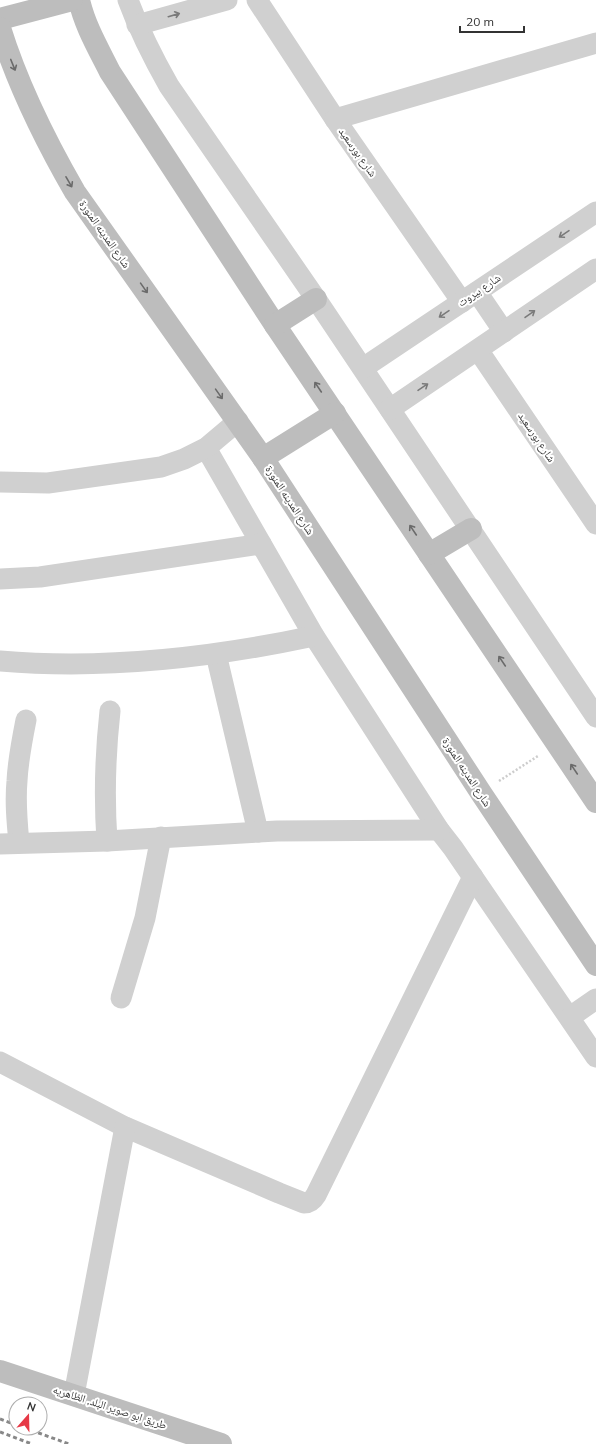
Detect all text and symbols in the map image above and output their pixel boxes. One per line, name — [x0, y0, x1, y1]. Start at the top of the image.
scale bar — [460, 8, 524, 34]
one-way arrow — [168, 11, 181, 18]
text: 20 m — [466, 14, 494, 29]
one-way arrow — [10, 58, 18, 70]
street label: شارع بورسعيد — [336, 125, 380, 179]
one-way arrow — [66, 176, 74, 188]
street label: شارع المدينه المنورة — [76, 197, 134, 271]
one-way arrow — [558, 230, 569, 238]
street label: شارع بيروت — [455, 271, 503, 309]
one-way arrow — [140, 283, 148, 294]
one-way arrow — [439, 310, 450, 318]
one-way arrow — [525, 310, 536, 318]
one-way arrow — [314, 382, 322, 393]
one-way arrow — [417, 383, 428, 391]
one-way arrow — [215, 389, 223, 400]
street label: شارع بورسعيد — [515, 409, 559, 465]
street label: شارع المدينه المنورة — [262, 463, 318, 537]
one-way arrow — [409, 525, 418, 536]
one-way arrow — [498, 656, 506, 667]
street label: شارع المدينه المنورة — [439, 735, 495, 809]
one-way arrow — [570, 764, 578, 775]
street label: طريق ابو صوير البلد, الظاهريه — [51, 1382, 169, 1432]
north arrow — [8, 1396, 48, 1436]
text: N — [25, 1399, 38, 1415]

